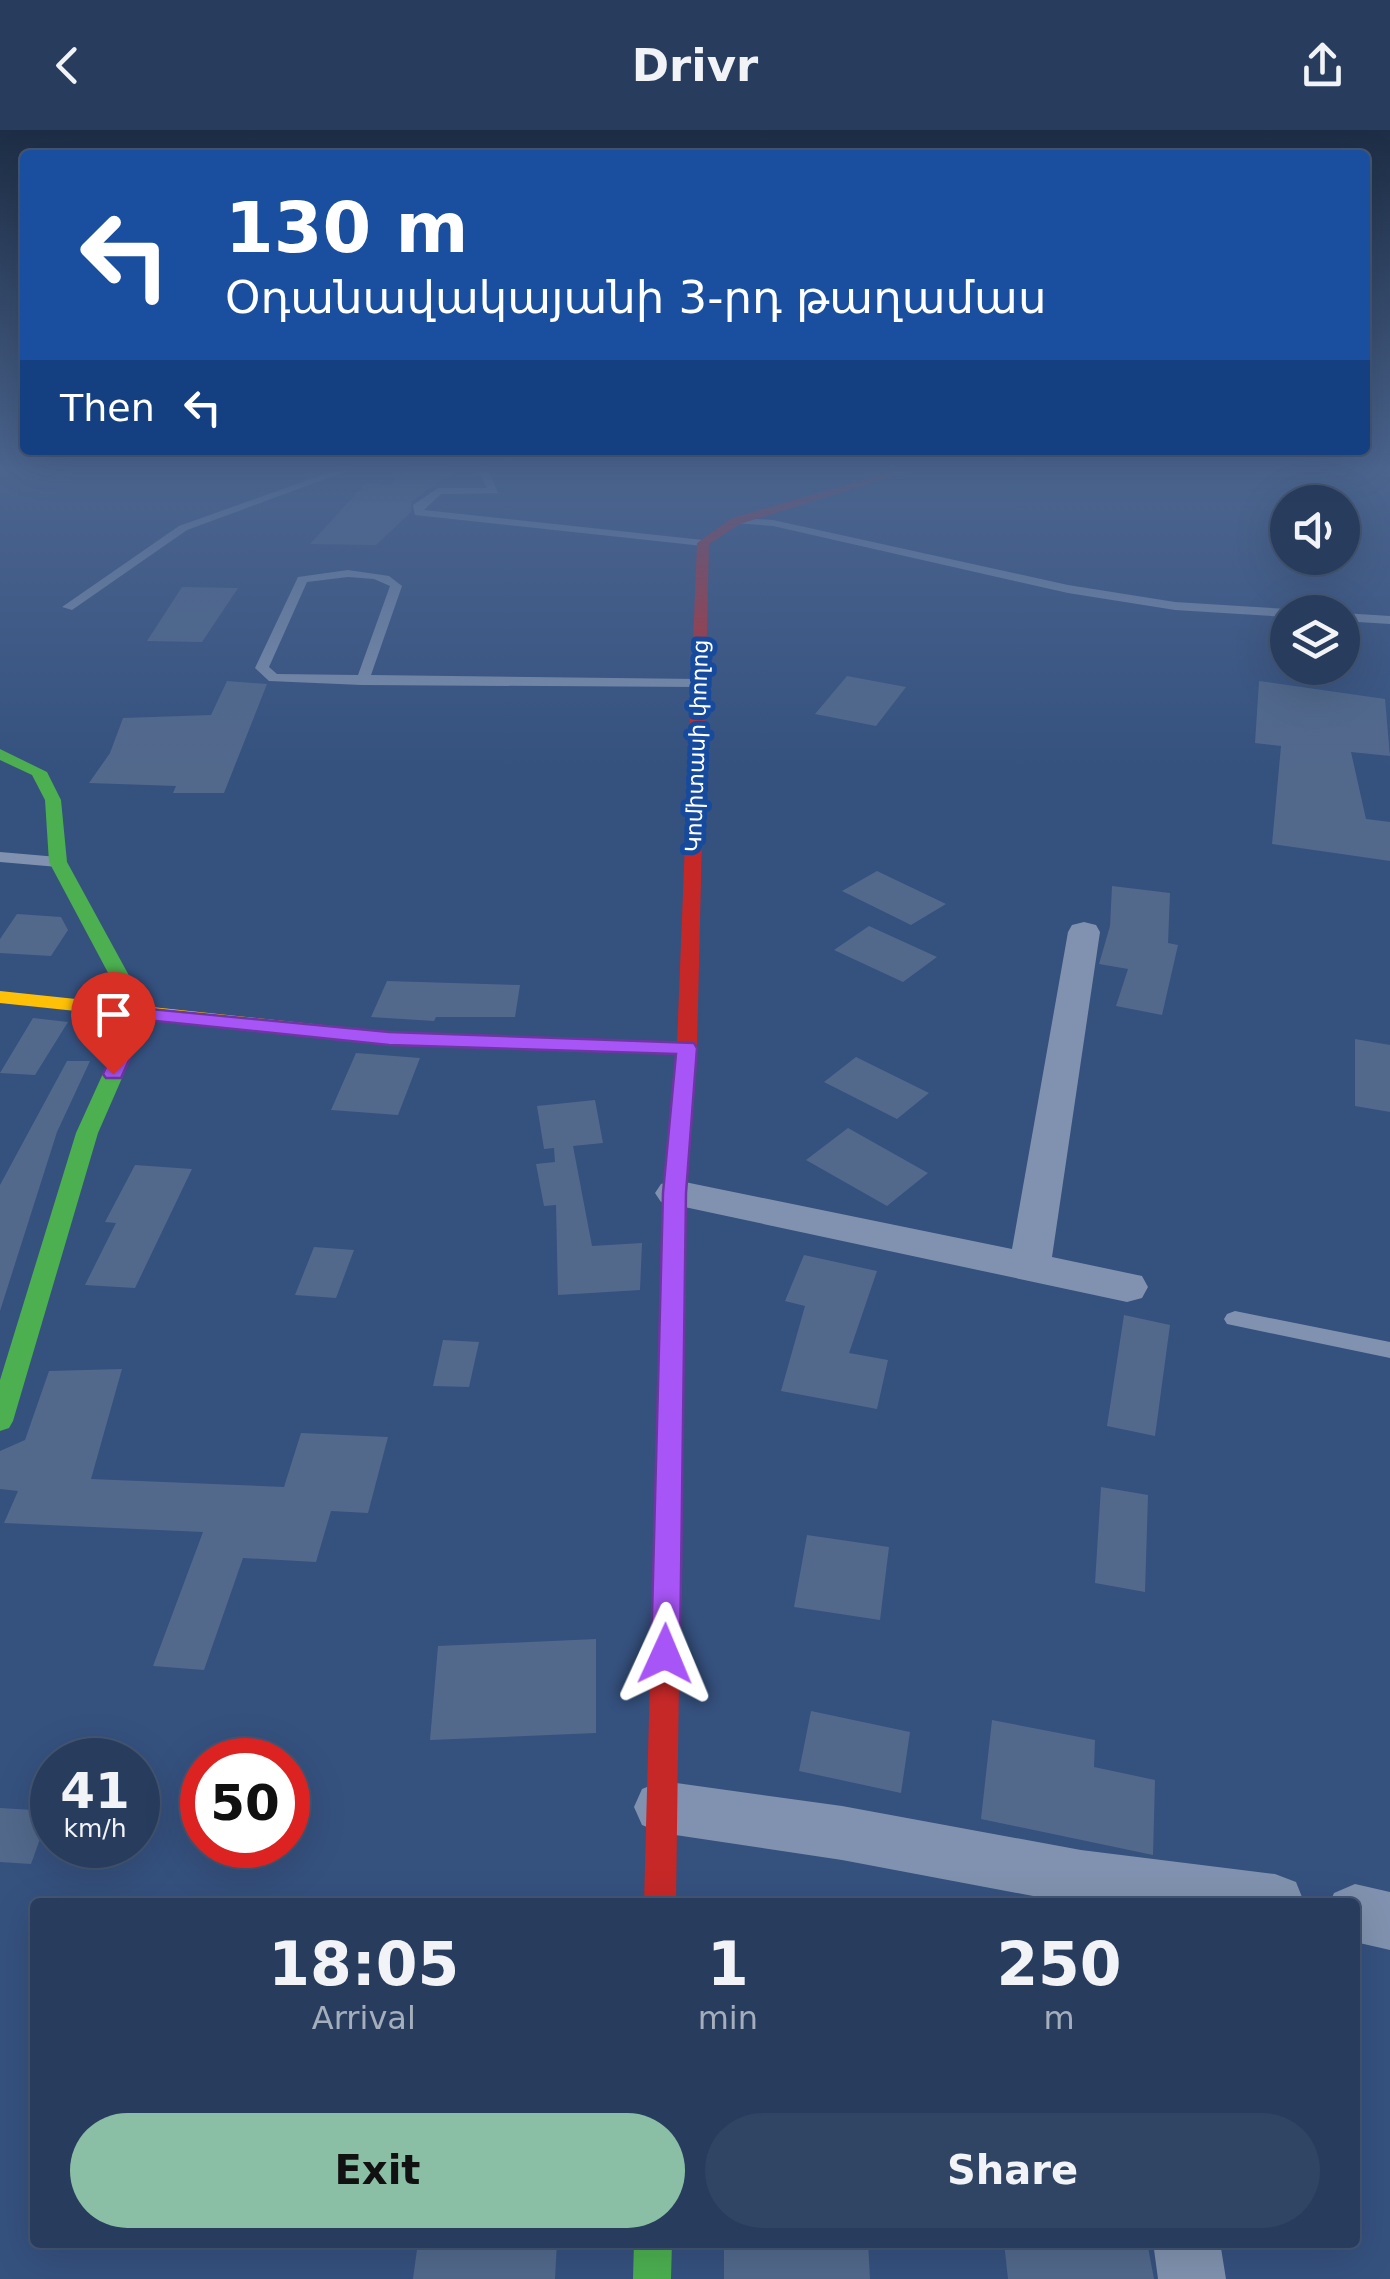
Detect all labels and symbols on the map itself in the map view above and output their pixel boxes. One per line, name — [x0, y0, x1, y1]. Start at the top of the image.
street label: Կոմիտասի փողոց — [681, 639, 713, 853]
pin — [71, 972, 156, 1075]
position arrow — [613, 1602, 717, 1706]
speed limit sign: 50 — [180, 1738, 310, 1868]

